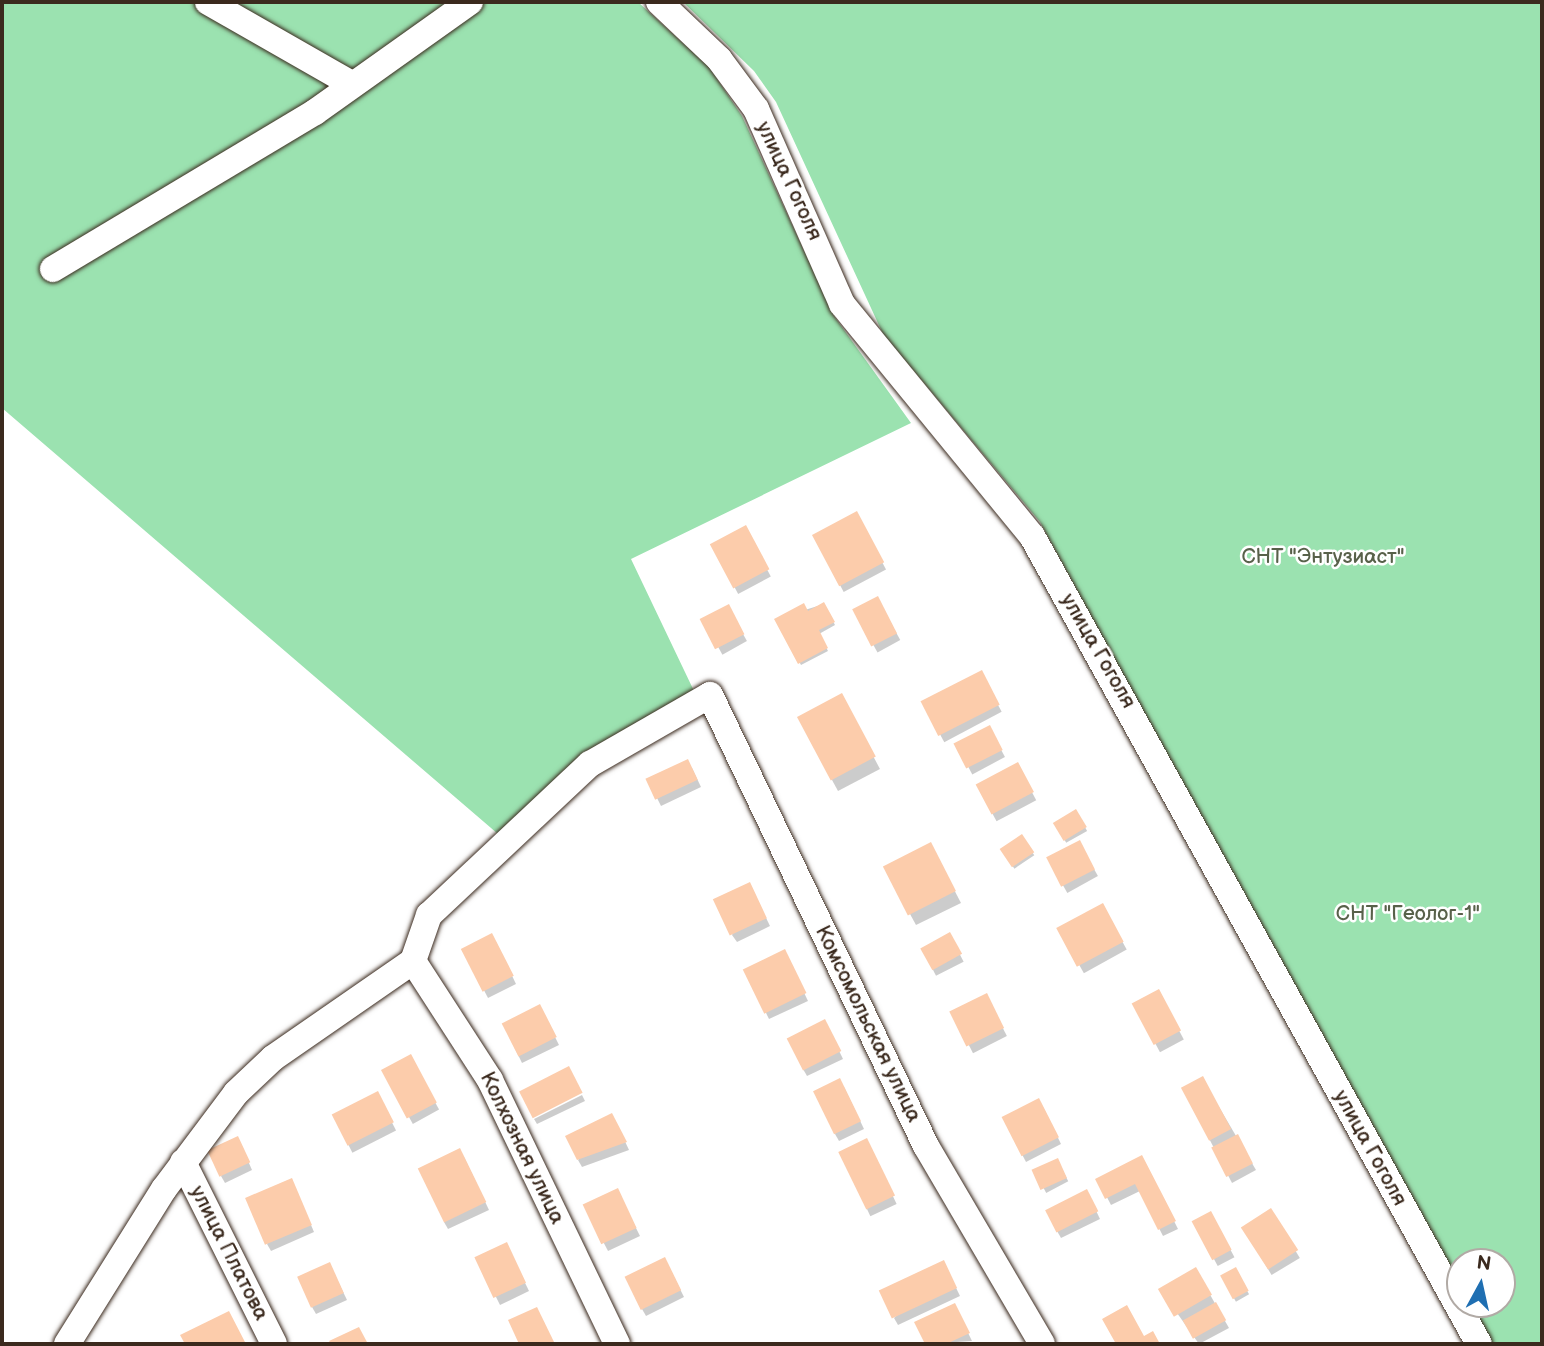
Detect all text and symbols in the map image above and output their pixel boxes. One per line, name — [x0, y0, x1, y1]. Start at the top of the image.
street label: улица Гоголя — [750, 118, 828, 244]
park label: СНТ "Энтузиаст" — [1241, 544, 1405, 570]
street label: улица Гоголя — [1055, 589, 1141, 713]
park label: СНТ "Геолог-1" — [1336, 901, 1480, 927]
street label: Комсомольская улица — [809, 922, 927, 1126]
street label: Колхозная улица — [474, 1068, 570, 1228]
street label: улица Гоголя — [1328, 1086, 1412, 1210]
street label: улица Платова — [184, 1182, 274, 1324]
north arrow — [1446, 1248, 1516, 1318]
text: N — [1475, 1251, 1492, 1276]

